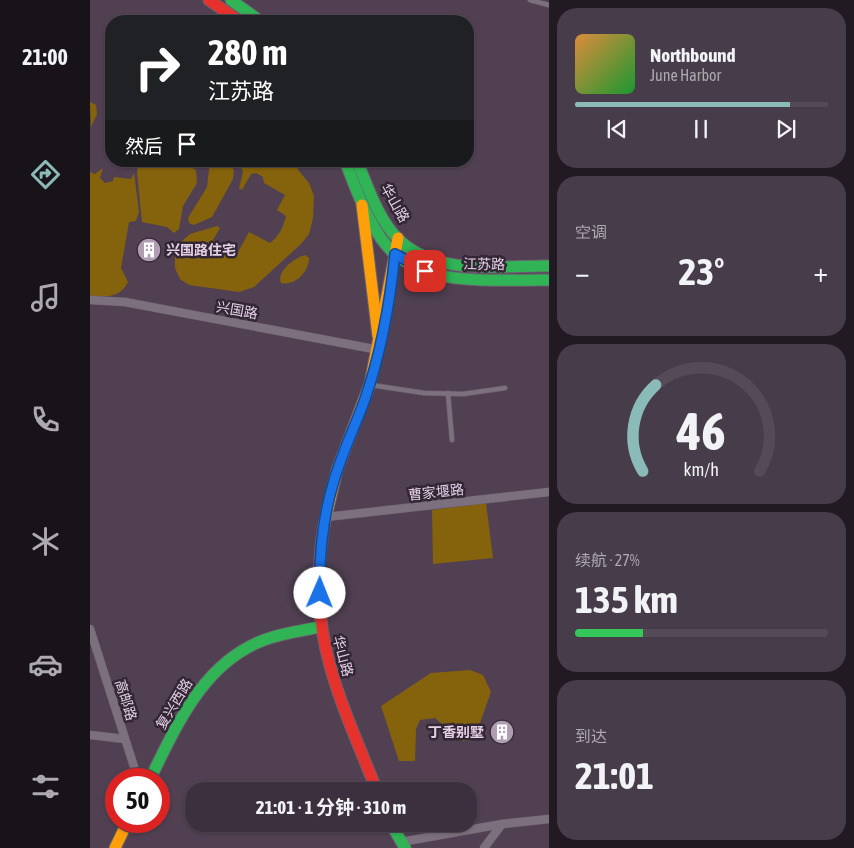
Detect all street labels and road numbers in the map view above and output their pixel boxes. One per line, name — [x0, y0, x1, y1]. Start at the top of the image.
street label: 华山路 — [378, 181, 412, 225]
street label: 江苏路 — [463, 256, 505, 272]
street label: 兴国路 — [215, 298, 259, 322]
street label: 曹家堰路 — [407, 481, 465, 503]
street label: 华山路 — [330, 634, 356, 678]
street label: 复兴西路 — [153, 676, 195, 732]
street label: 高邮路 — [112, 678, 140, 722]

